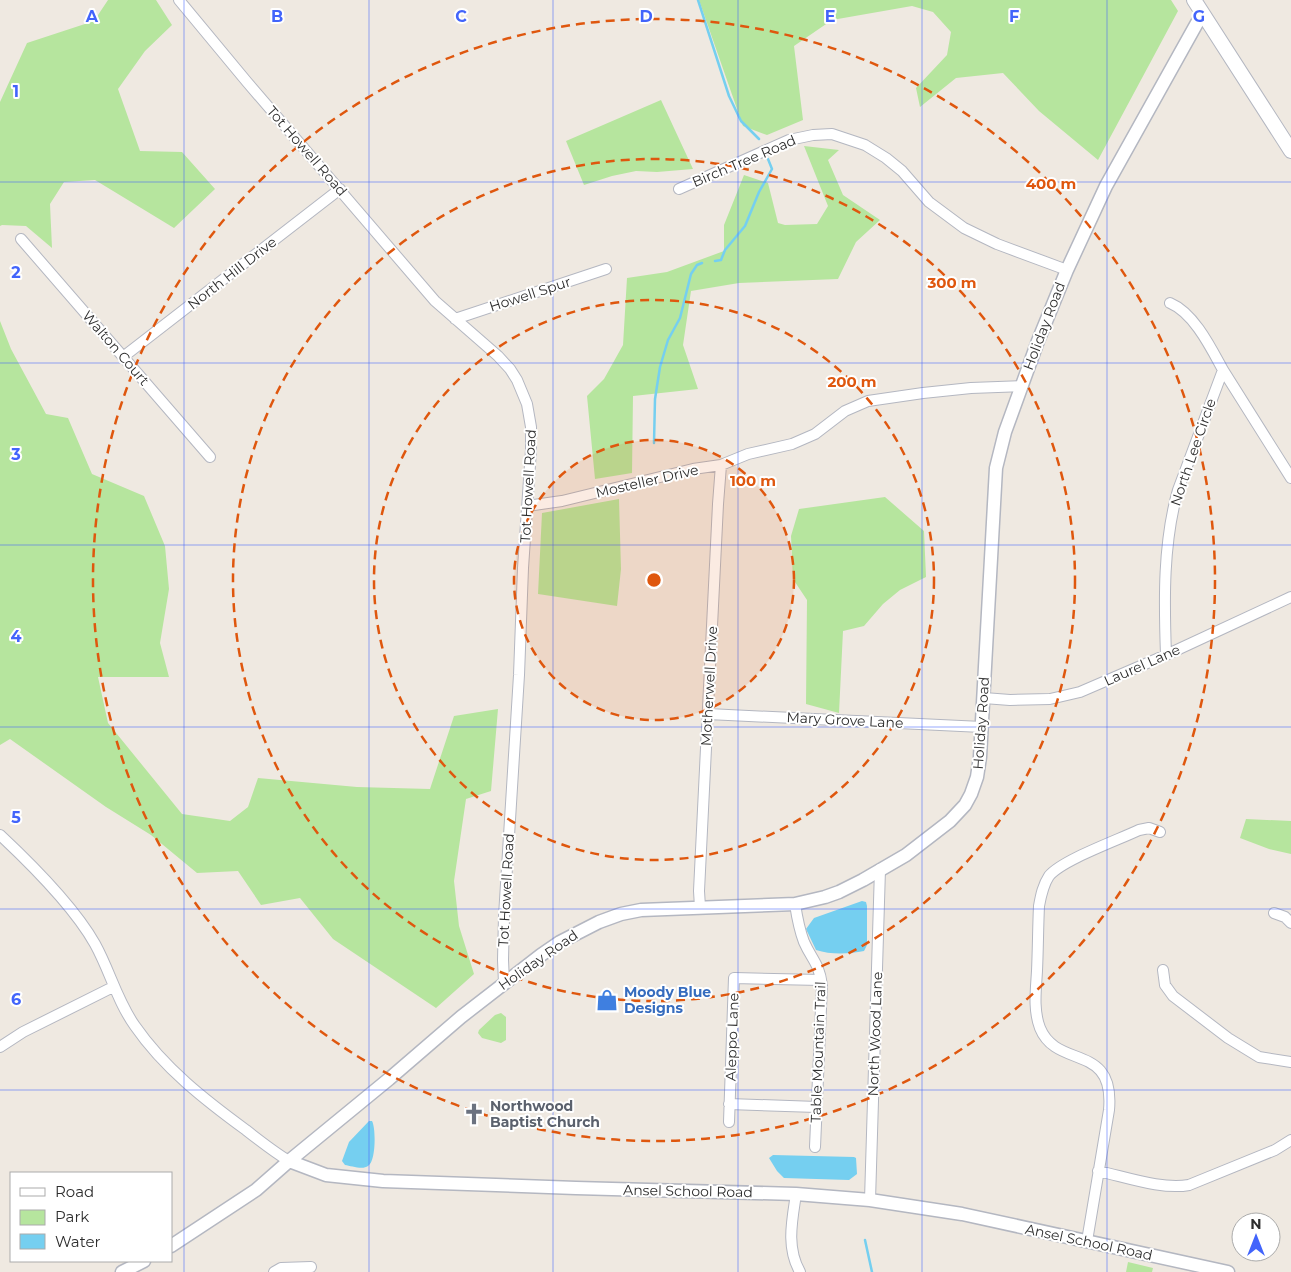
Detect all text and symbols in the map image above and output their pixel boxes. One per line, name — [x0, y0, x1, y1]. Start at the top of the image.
text: A — [85, 7, 99, 26]
text: B — [271, 7, 283, 26]
text: C — [455, 7, 467, 26]
text: D — [639, 7, 653, 26]
text: E — [825, 7, 835, 26]
text: F — [1009, 7, 1019, 26]
text: G — [1193, 7, 1205, 26]
text: 1 — [13, 82, 19, 101]
street label: Tot Howell Road — [263, 102, 351, 200]
street label: Birch Tree Road — [689, 131, 799, 191]
text: 400 m — [1026, 174, 1076, 193]
street label: North Hill Drive — [184, 233, 280, 313]
text: 2 — [11, 263, 21, 282]
street label: Howell Spur — [487, 272, 573, 316]
text: 300 m — [926, 273, 977, 292]
street label: Holiday Road — [1019, 279, 1069, 373]
street label: Walton Court — [79, 307, 154, 389]
text: 200 m — [827, 372, 877, 391]
street label: North Lee Circle — [1166, 396, 1220, 508]
street label: Tot Howell Road — [516, 429, 540, 543]
text: 3 — [10, 445, 21, 464]
street label: Mosteller Drive — [594, 460, 700, 502]
text: 100 m — [730, 471, 776, 490]
centre of rings — [645, 571, 663, 589]
street label: Motherwell Drive — [697, 626, 721, 746]
text: 4 — [10, 627, 22, 646]
street label: Laurel Lane — [1101, 640, 1183, 690]
street label: Holiday Road — [969, 676, 993, 770]
street label: Mary Grove Lane — [786, 708, 904, 732]
text: 5 — [11, 808, 21, 827]
street label: Tot Howell Road — [494, 833, 518, 947]
street label: Holiday Road — [495, 926, 581, 994]
street label: North Wood Lane — [864, 971, 886, 1097]
street label: Table Mountain Trail — [807, 981, 829, 1123]
place label: Moody Blue Designs — [624, 983, 711, 1017]
shop icon: Moody Blue Designs — [594, 987, 620, 1013]
text: 6 — [11, 990, 21, 1009]
street label: Aleppo Lane — [721, 993, 743, 1081]
place label: Northwood Baptist Church — [490, 1097, 600, 1131]
church icon: Northwood Baptist Church — [461, 1101, 487, 1127]
legend — [10, 1172, 172, 1262]
street label: Ansel School Road — [623, 1181, 753, 1201]
text: Road — [55, 1182, 94, 1201]
text: Park — [55, 1207, 89, 1226]
north arrow — [1231, 1212, 1281, 1262]
text: N — [1250, 1215, 1262, 1233]
street label: Ansel School Road — [1024, 1220, 1154, 1264]
text: Water — [55, 1232, 101, 1251]

